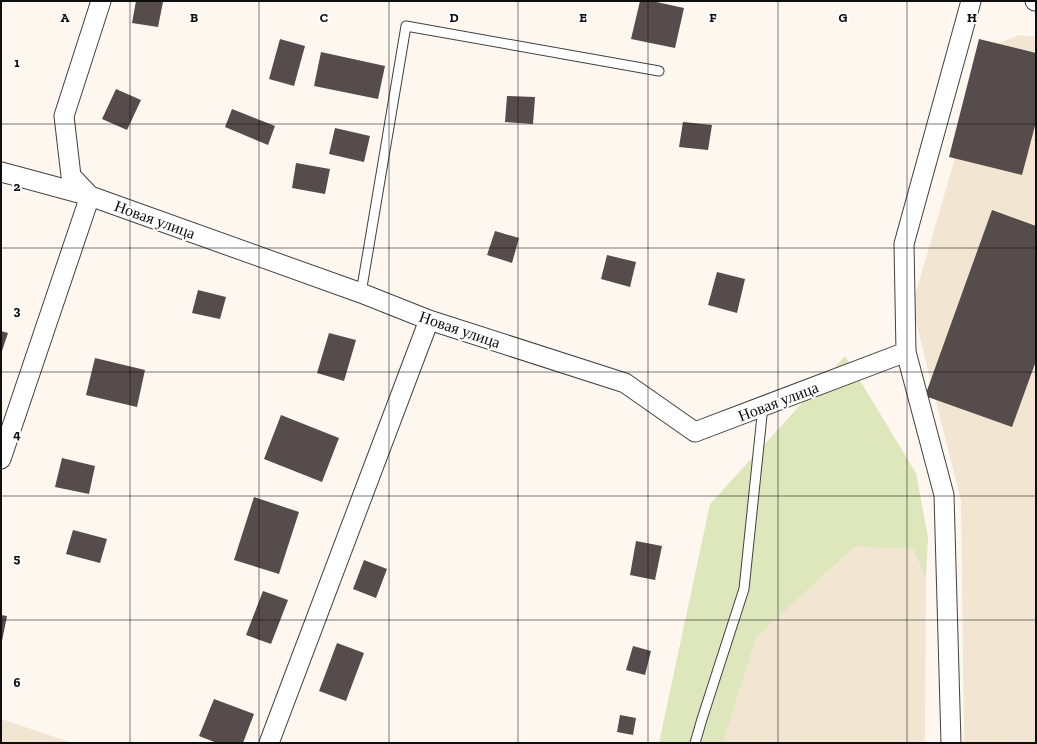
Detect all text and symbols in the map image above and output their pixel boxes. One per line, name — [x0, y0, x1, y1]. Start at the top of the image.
text: A — [61, 10, 70, 25]
text: B — [190, 10, 198, 25]
text: C — [320, 10, 328, 25]
text: D — [449, 10, 459, 25]
text: E — [579, 10, 587, 25]
text: F — [709, 10, 717, 25]
text: G — [839, 10, 848, 25]
text: H — [967, 10, 977, 25]
text: 1 — [14, 55, 20, 70]
text: 2 — [14, 179, 21, 194]
street label: Новая улица — [112, 196, 198, 243]
text: 3 — [14, 303, 21, 318]
street label: Новая улица — [417, 307, 503, 352]
street label: Новая улица — [735, 377, 821, 425]
text: 4 — [13, 427, 21, 442]
text: 5 — [14, 551, 21, 566]
text: 6 — [14, 675, 21, 690]

